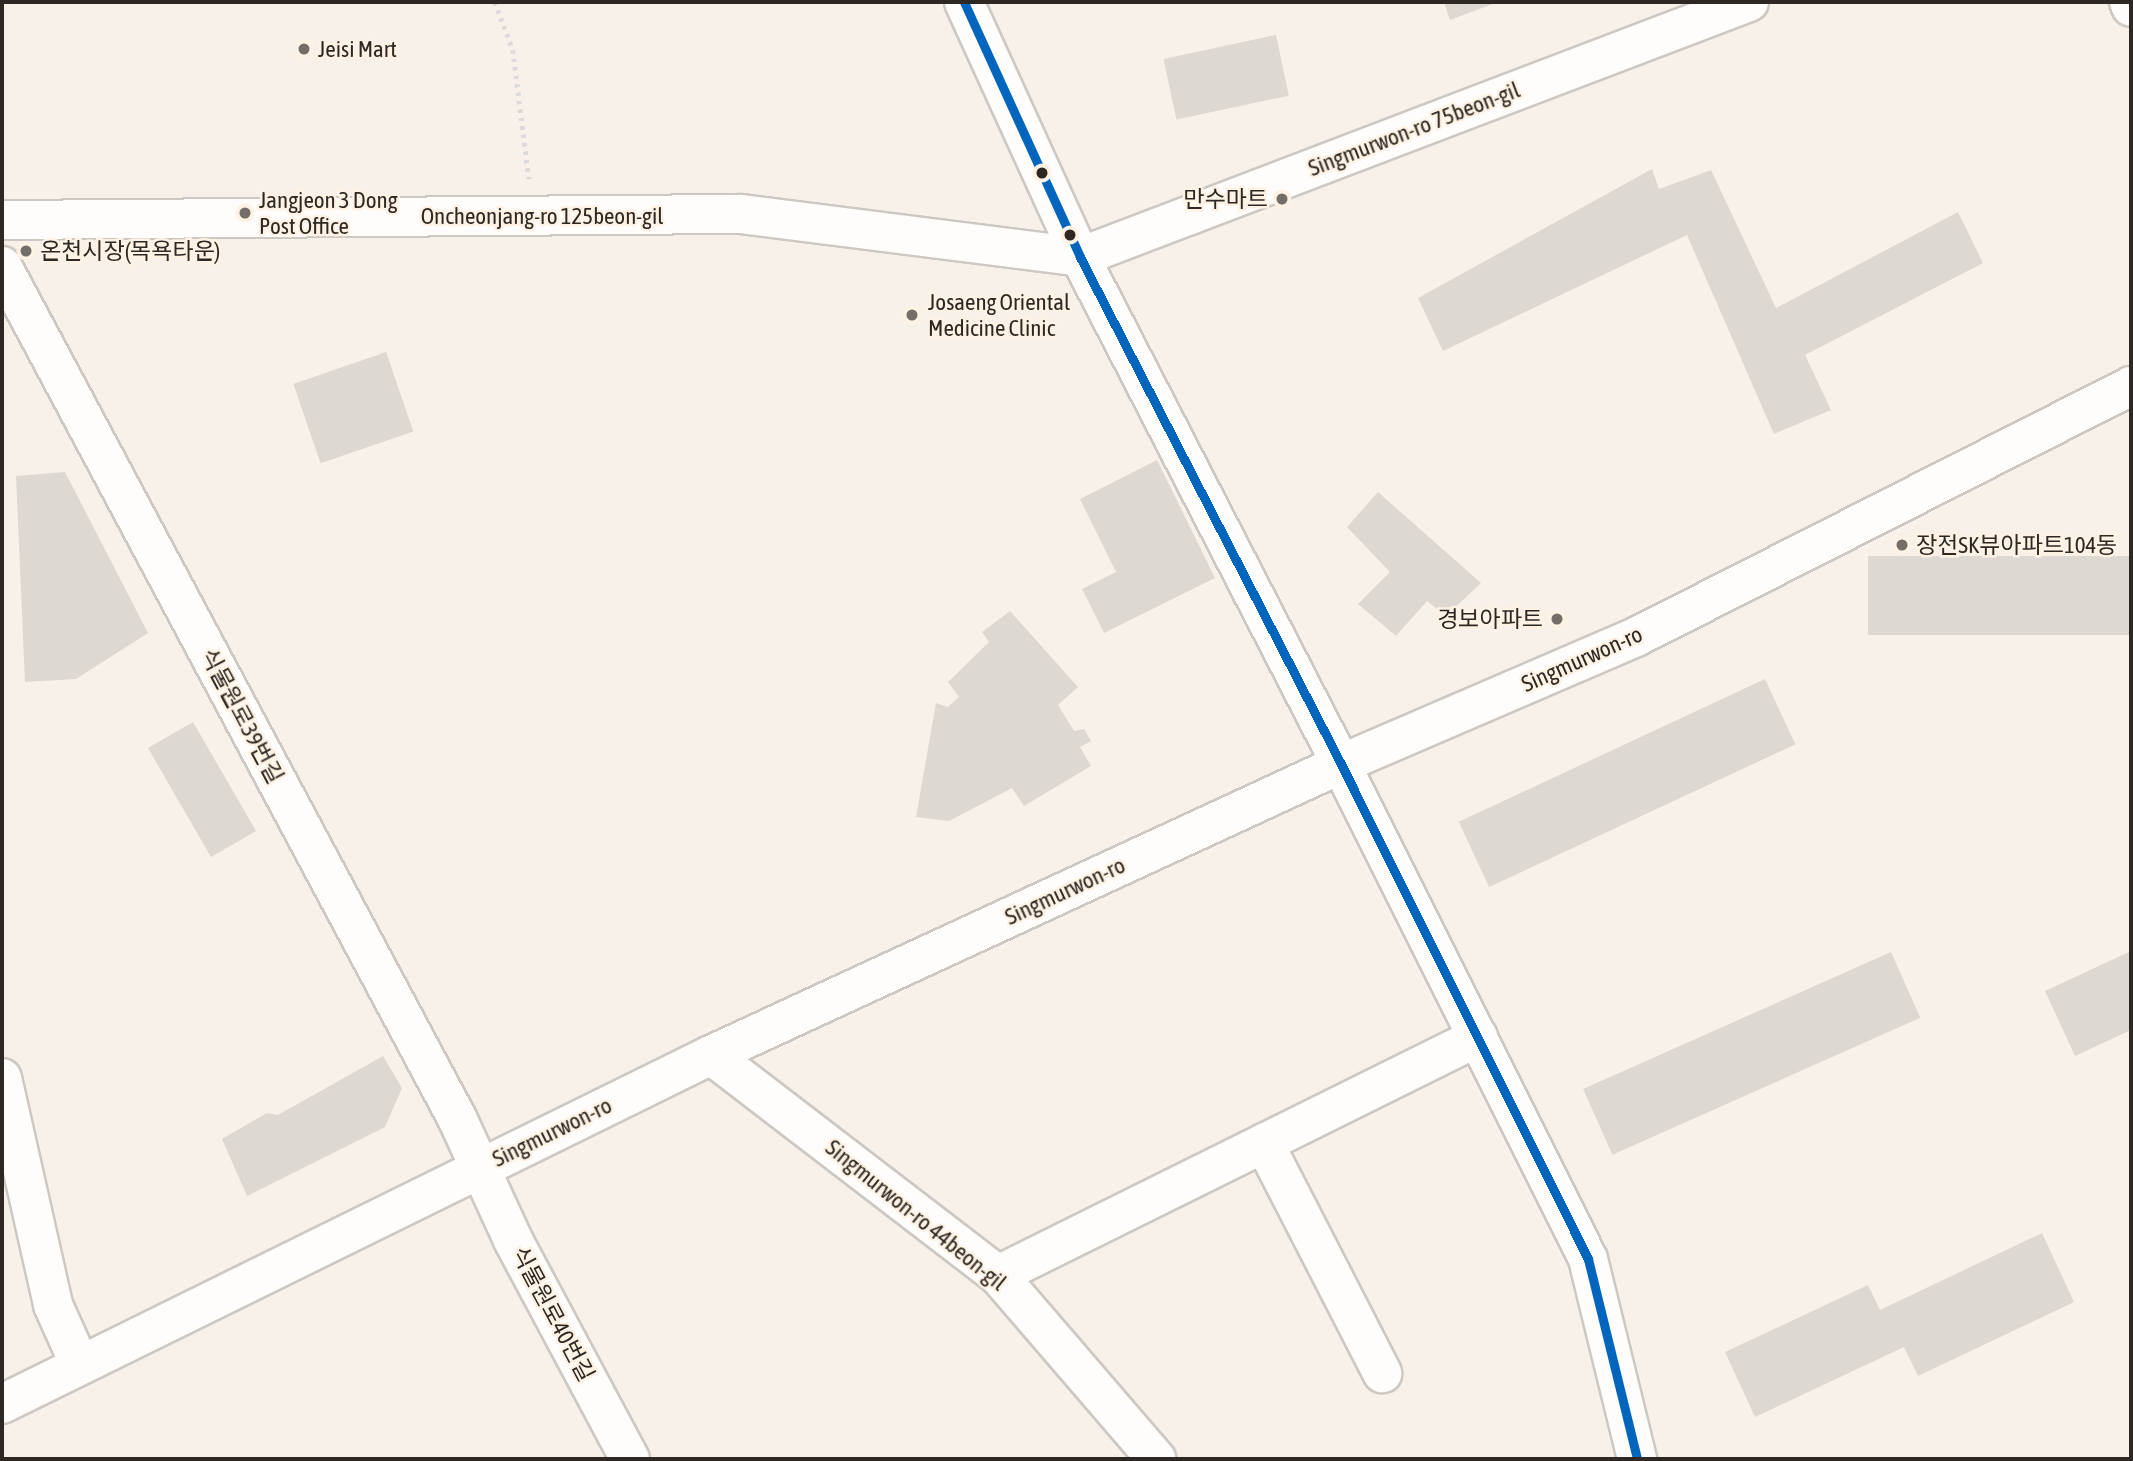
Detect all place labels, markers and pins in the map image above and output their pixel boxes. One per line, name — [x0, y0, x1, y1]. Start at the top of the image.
place label: Jeisi Mart — [318, 35, 397, 63]
marker: Jeisi Mart — [296, 41, 312, 57]
unlabelled marker — [1035, 166, 1049, 180]
place label: 만수마트 — [1183, 185, 1268, 213]
place label: Jangjeon 3 Dong Post Office — [259, 186, 398, 240]
marker: 만수마트 — [1274, 191, 1290, 207]
marker: Jangjeon 3 Dong Post Office — [237, 205, 253, 221]
unlabelled marker — [1063, 228, 1077, 242]
place label: 온천시장(목욕타운) — [40, 237, 220, 265]
marker: 온천시장(목욕타운) — [18, 243, 34, 259]
place label: Josaeng Oriental Medicine Clinic — [928, 288, 1070, 342]
marker: Josaeng Oriental Medicine Clinic — [902, 305, 922, 325]
place label: 장전SK뷰아파트104동 — [1916, 531, 2117, 559]
marker: 장전SK뷰아파트104동 — [1894, 537, 1910, 553]
place label: 경보아파트 — [1437, 605, 1543, 633]
marker: 경보아파트 — [1549, 611, 1565, 627]

